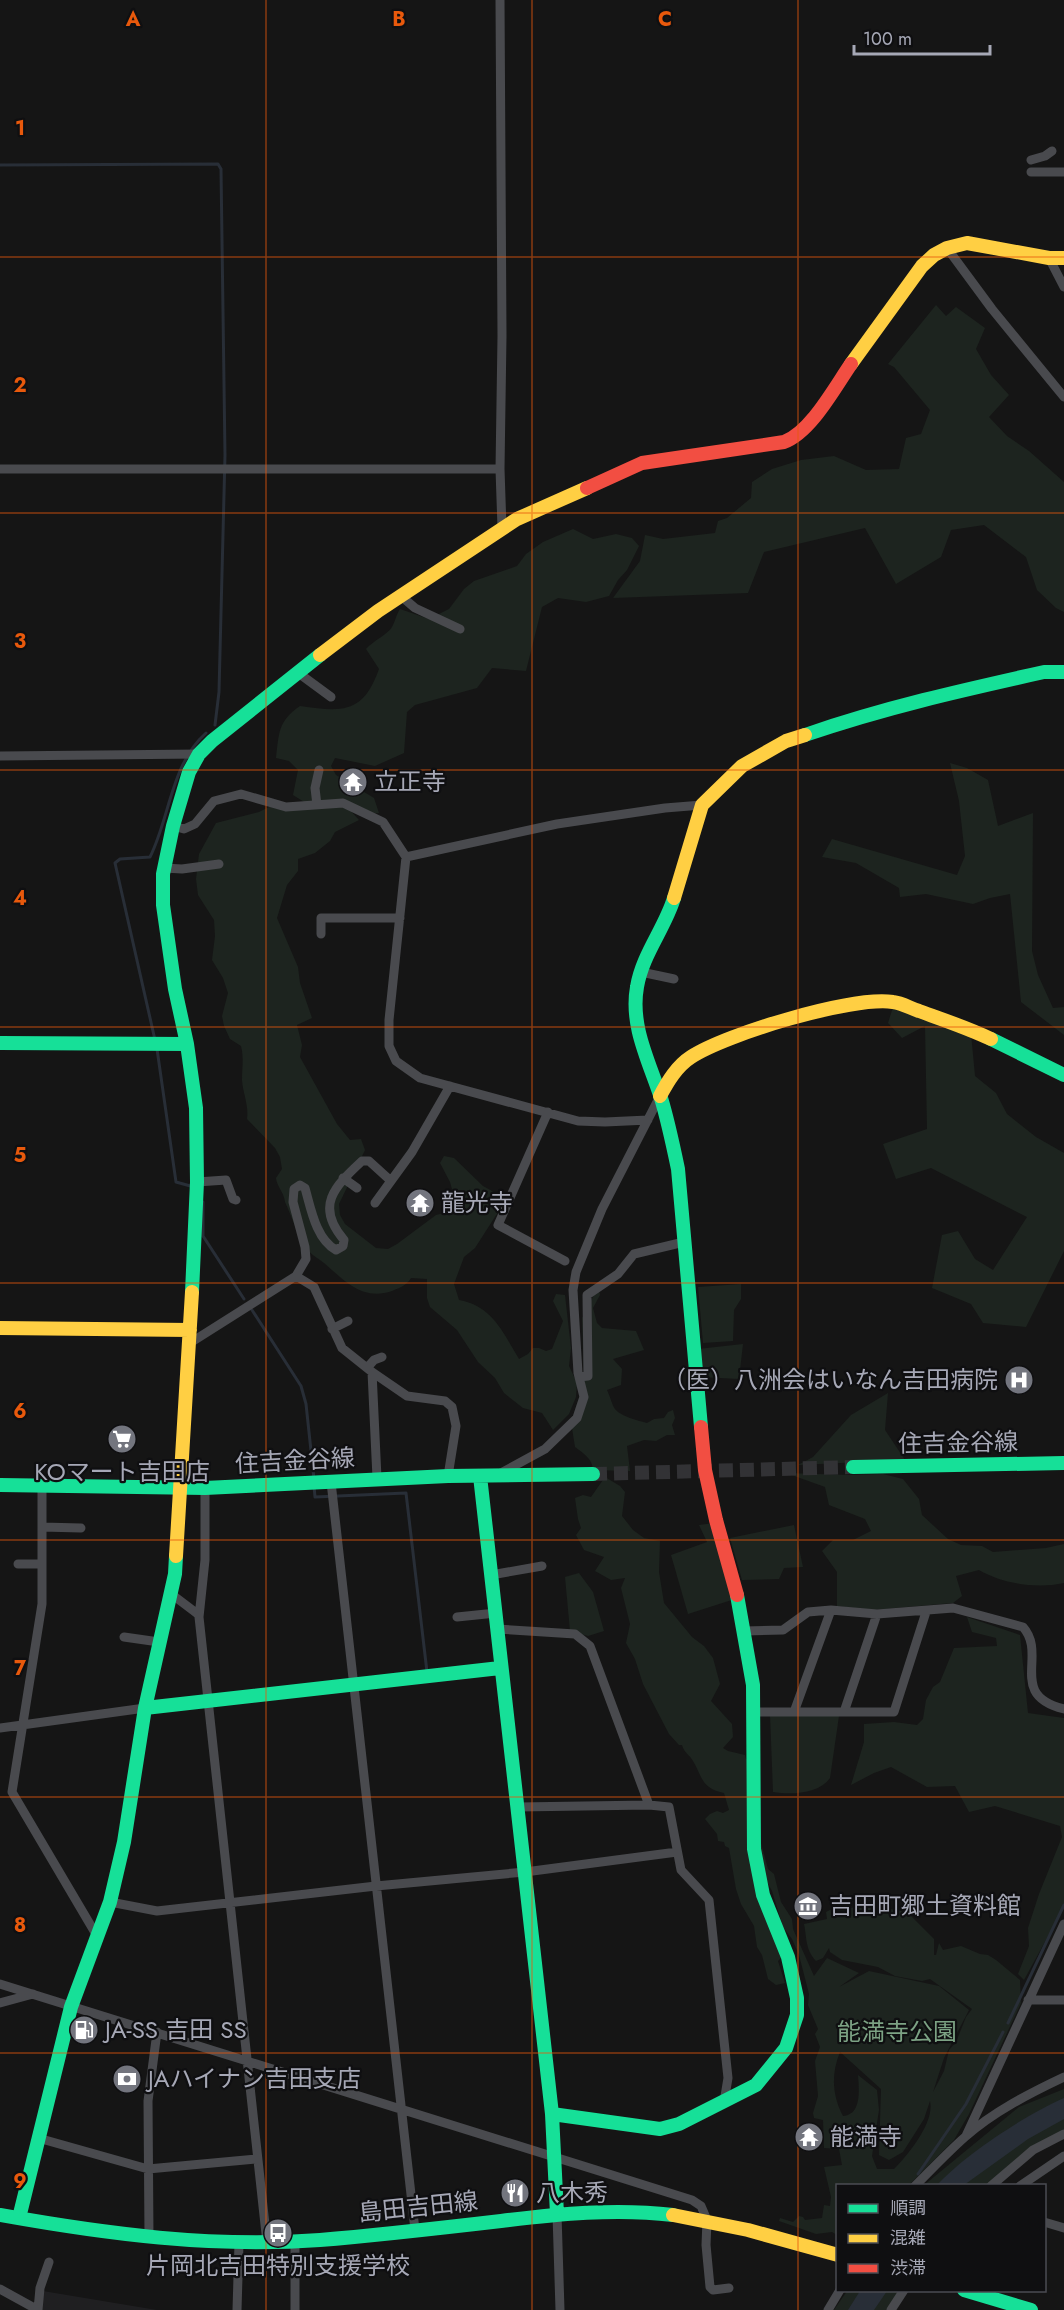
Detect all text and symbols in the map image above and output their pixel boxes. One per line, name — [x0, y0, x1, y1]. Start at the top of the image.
text: A — [125, 5, 141, 34]
text: B — [392, 5, 406, 34]
text: C — [658, 5, 672, 34]
scale bar — [854, 18, 990, 56]
text: 100 m — [863, 26, 912, 52]
text: 1 — [15, 114, 25, 143]
text: 2 — [13, 371, 27, 400]
text: 3 — [14, 627, 26, 656]
place label: 立正寺 — [374, 764, 446, 799]
temple icon: 立正寺 — [337, 766, 369, 798]
text: 4 — [13, 884, 27, 913]
text: 5 — [14, 1141, 27, 1170]
place label: 龍光寺 — [441, 1185, 513, 1220]
temple icon: 龍光寺 — [404, 1187, 436, 1219]
place label: （医）八洲会はいなん吉田病院 — [662, 1362, 998, 1397]
hospital icon: （医）八洲会はいなん吉田病院 — [1003, 1364, 1035, 1396]
text: 6 — [13, 1397, 27, 1426]
supermarket icon: KOマート吉田店 — [106, 1423, 138, 1455]
street label: 住吉金谷線 — [898, 1424, 1018, 1461]
street label: 住吉金谷線 — [234, 1440, 356, 1481]
place label: KOマート吉田店 — [34, 1454, 210, 1489]
text: 7 — [14, 1654, 27, 1683]
place label: 吉田町郷土資料館 — [829, 1888, 1021, 1923]
museum icon: 吉田町郷土資料館 — [792, 1890, 824, 1922]
text: 8 — [14, 1911, 26, 1940]
place label: JA-SS 吉田 SS — [102, 2012, 247, 2047]
fuel station icon: JA-SS 吉田 SS — [68, 2014, 100, 2046]
park label: 能満寺公園 — [837, 2014, 957, 2049]
place label: JAハイナン吉田支店 — [145, 2061, 361, 2096]
bank icon: JAハイナン吉田支店 — [111, 2063, 143, 2095]
place label: 能満寺 — [830, 2119, 902, 2154]
temple icon: 能満寺 — [793, 2121, 825, 2153]
text: 9 — [13, 2167, 27, 2196]
place label: 八木秀 — [536, 2175, 608, 2210]
restaurant icon: 八木秀 — [499, 2177, 531, 2209]
street label: 島田吉田線 — [356, 2183, 479, 2230]
legend — [836, 2184, 1046, 2292]
text: 順調 — [890, 2195, 926, 2221]
bus stop icon: 片岡北吉田特別支援学校 — [262, 2217, 294, 2249]
text: 混雑 — [890, 2225, 926, 2251]
place label: 片岡北吉田特別支援学校 — [146, 2248, 410, 2283]
text: 渋滞 — [890, 2255, 926, 2281]

